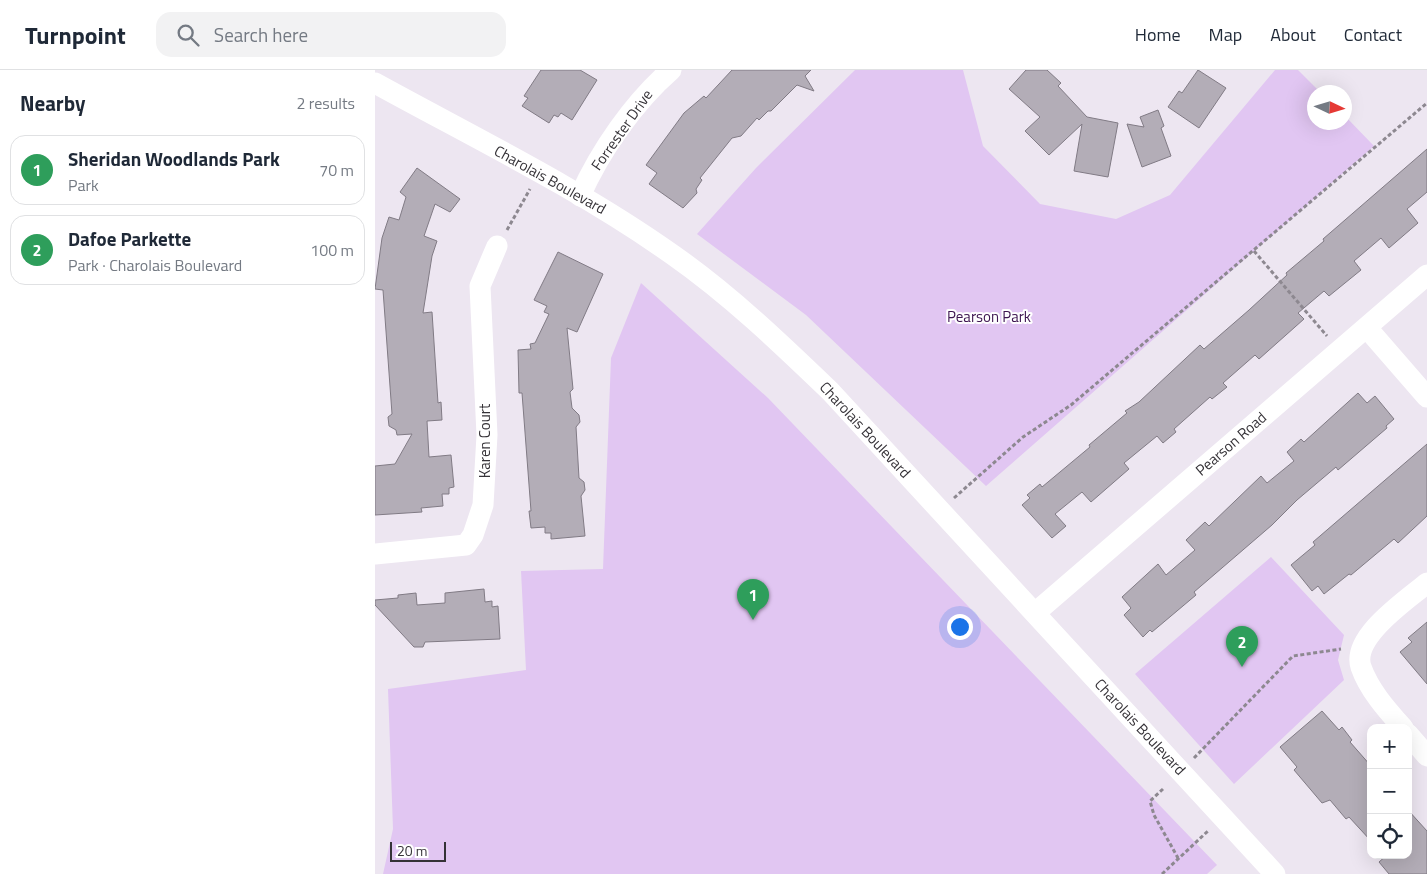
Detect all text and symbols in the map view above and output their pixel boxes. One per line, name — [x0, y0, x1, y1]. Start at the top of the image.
search box — [156, 12, 506, 57]
text: Turnpoint — [25, 17, 126, 53]
text: Search here — [214, 20, 308, 49]
icon: search — [174, 21, 202, 49]
text: Home — [1135, 21, 1181, 48]
text: Map — [1209, 21, 1242, 48]
text: About — [1270, 21, 1316, 48]
text: Contact — [1344, 21, 1402, 48]
street label: Forrester Drive — [585, 84, 658, 175]
north arrow — [1307, 85, 1352, 130]
text: Nearby — [20, 87, 85, 119]
text: 2 results — [296, 91, 355, 115]
street label: Charolais Boulevard — [490, 139, 610, 220]
text: Sheridan Woodlands Park — [68, 144, 280, 173]
text: 1 — [33, 158, 41, 182]
text: 70 m — [319, 158, 354, 182]
text: Park — [68, 173, 99, 197]
text: Dafoe Parkette — [68, 224, 191, 253]
text: 2 — [33, 238, 41, 262]
text: 100 m — [310, 238, 354, 262]
text: Park · Charolais Boulevard — [68, 253, 242, 277]
park label: Pearson Park — [947, 305, 1031, 328]
street label: Charolais Boulevard — [814, 376, 916, 483]
street label: Karen Court — [473, 403, 496, 478]
street label: Pearson Road — [1190, 406, 1271, 481]
pin: 1 — [737, 579, 769, 620]
your location — [947, 614, 973, 640]
pin: 2 — [1226, 626, 1258, 667]
street label: Charolais Boulevard — [1089, 673, 1191, 780]
map controls — [1367, 724, 1412, 859]
button: + — [1367, 724, 1412, 769]
button: − — [1367, 769, 1412, 814]
button: locate — [1367, 814, 1412, 859]
scale bar — [390, 839, 446, 862]
text: 20 m — [397, 840, 427, 861]

